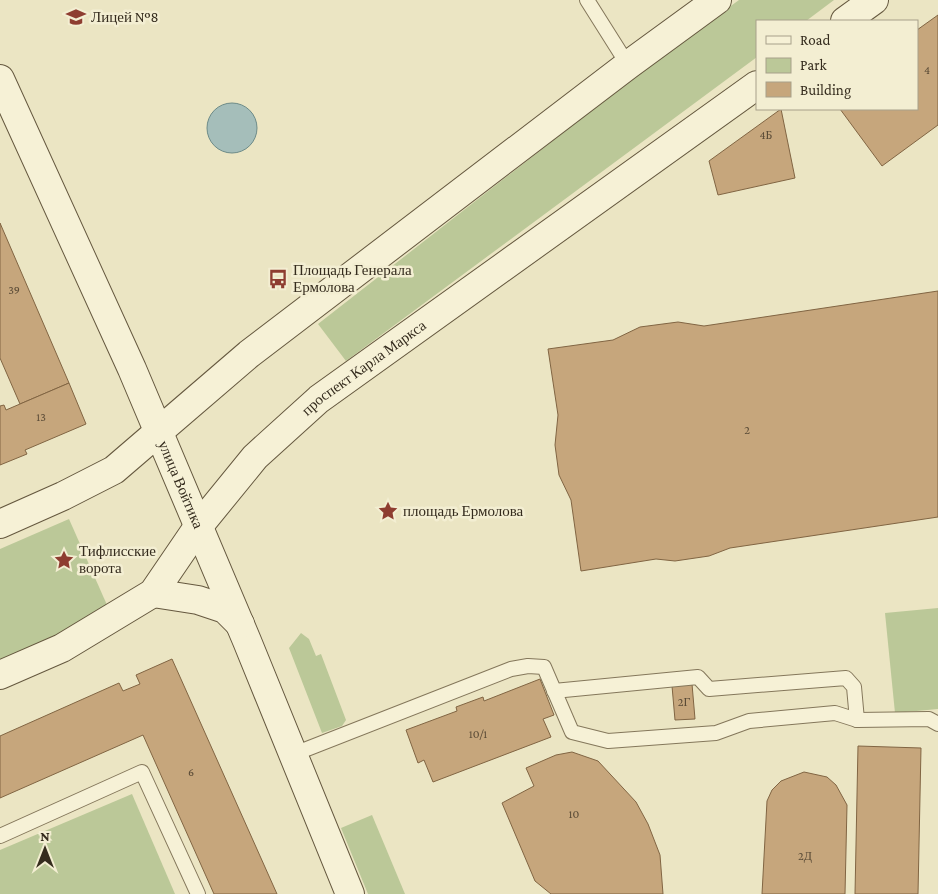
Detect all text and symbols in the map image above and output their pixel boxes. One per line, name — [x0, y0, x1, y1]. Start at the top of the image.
school or university icon: Лицей №8 — [65, 6, 87, 28]
place label: Лицей №8 — [91, 9, 159, 25]
legend — [756, 20, 918, 110]
text: Road — [800, 32, 831, 48]
text: Park — [800, 57, 827, 73]
house number: 4 — [924, 63, 930, 77]
text: Building — [800, 82, 851, 99]
house number: 4Б — [759, 128, 773, 142]
place label: Площадь Генерала Ермолова — [293, 262, 412, 295]
bus stop icon: Площадь Генерала Ермолова — [267, 268, 289, 290]
house number: 39 — [8, 283, 20, 297]
street label: проспект Карла Маркса — [298, 317, 429, 419]
house number: 13 — [36, 410, 46, 424]
house number: 2 — [744, 423, 750, 437]
street label: улица Войтика — [155, 438, 207, 531]
place icon: площадь Ермолова — [377, 500, 399, 522]
place label: площадь Ермолова — [403, 503, 524, 519]
place label: Тифлисские ворота — [79, 543, 156, 576]
place icon: Тифлисские ворота — [53, 549, 75, 571]
house number: 2Г — [678, 695, 690, 709]
house number: 10/1 — [469, 727, 487, 741]
house number: 6 — [188, 765, 194, 779]
house number: 10 — [569, 807, 580, 821]
north arrow — [20, 824, 70, 874]
text: N — [40, 828, 50, 844]
house number: 2Д — [798, 849, 812, 863]

